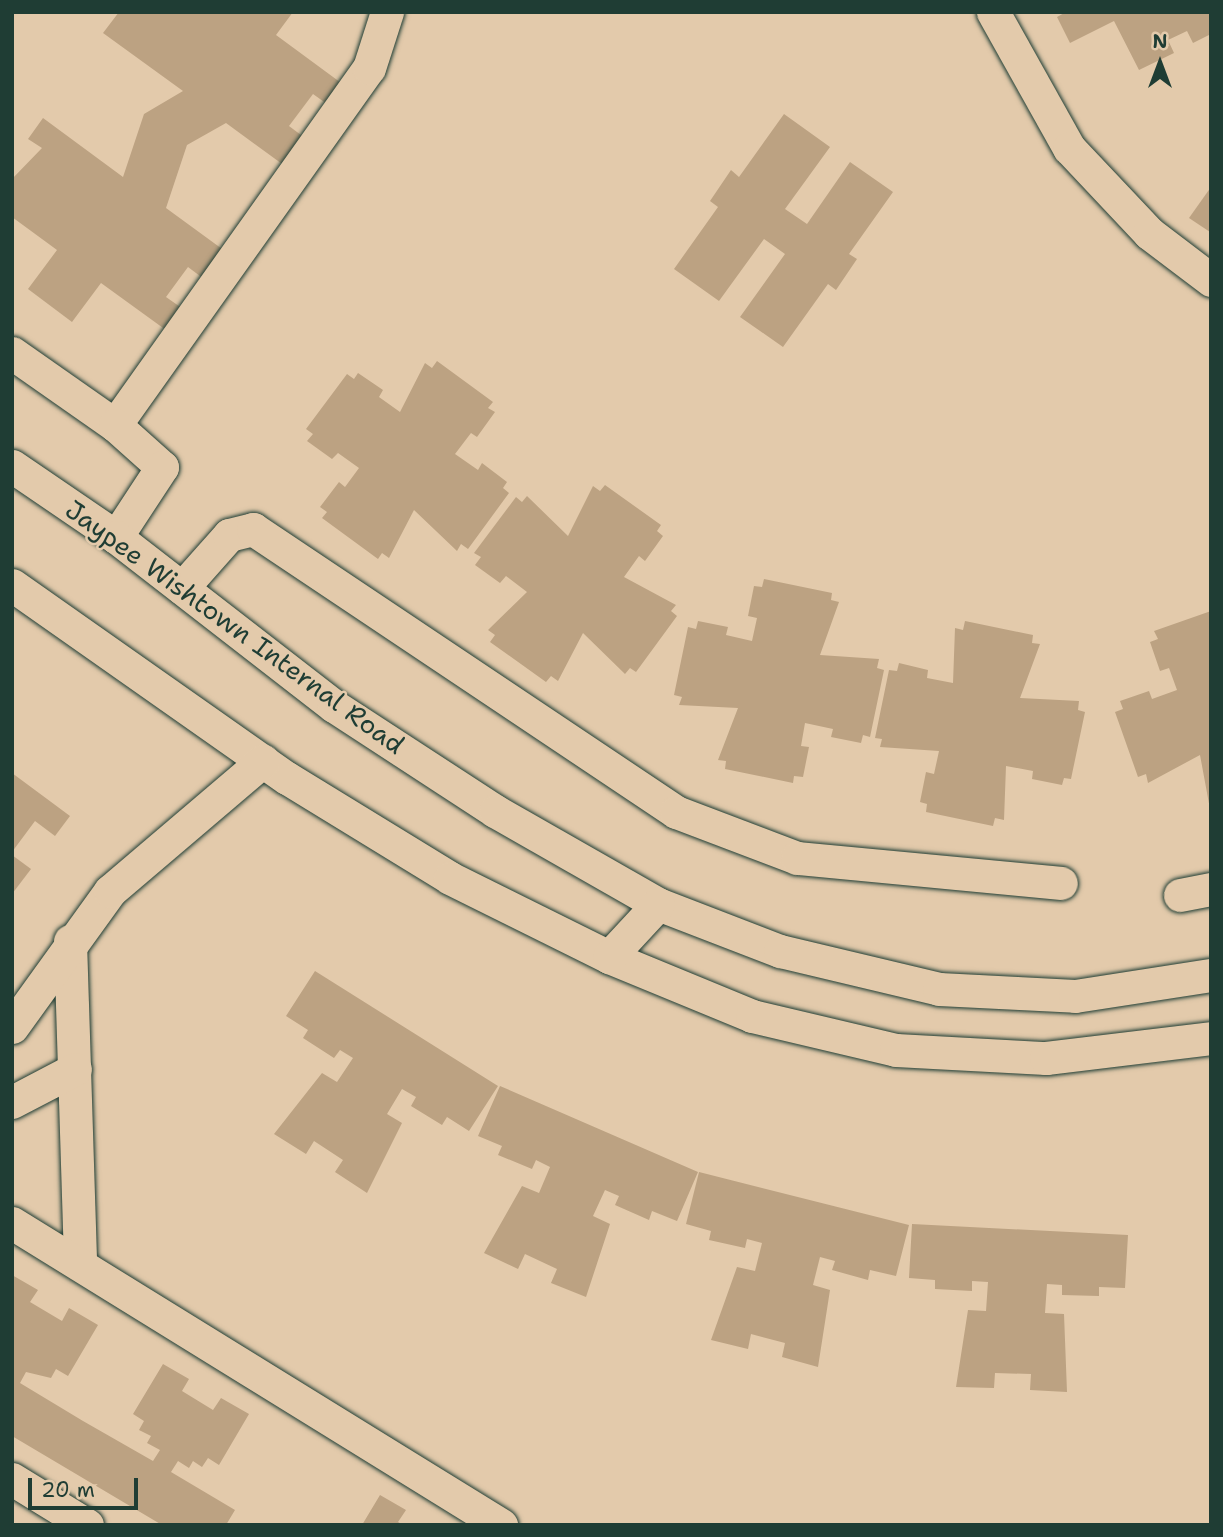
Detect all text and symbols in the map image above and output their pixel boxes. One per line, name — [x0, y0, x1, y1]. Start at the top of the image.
north arrow — [1125, 28, 1195, 98]
text: N — [1152, 29, 1168, 54]
street label: Jaypee Wishtown Internal Road — [59, 493, 411, 761]
scale bar — [32, 1464, 142, 1508]
text: 20 m — [41, 1476, 95, 1504]

